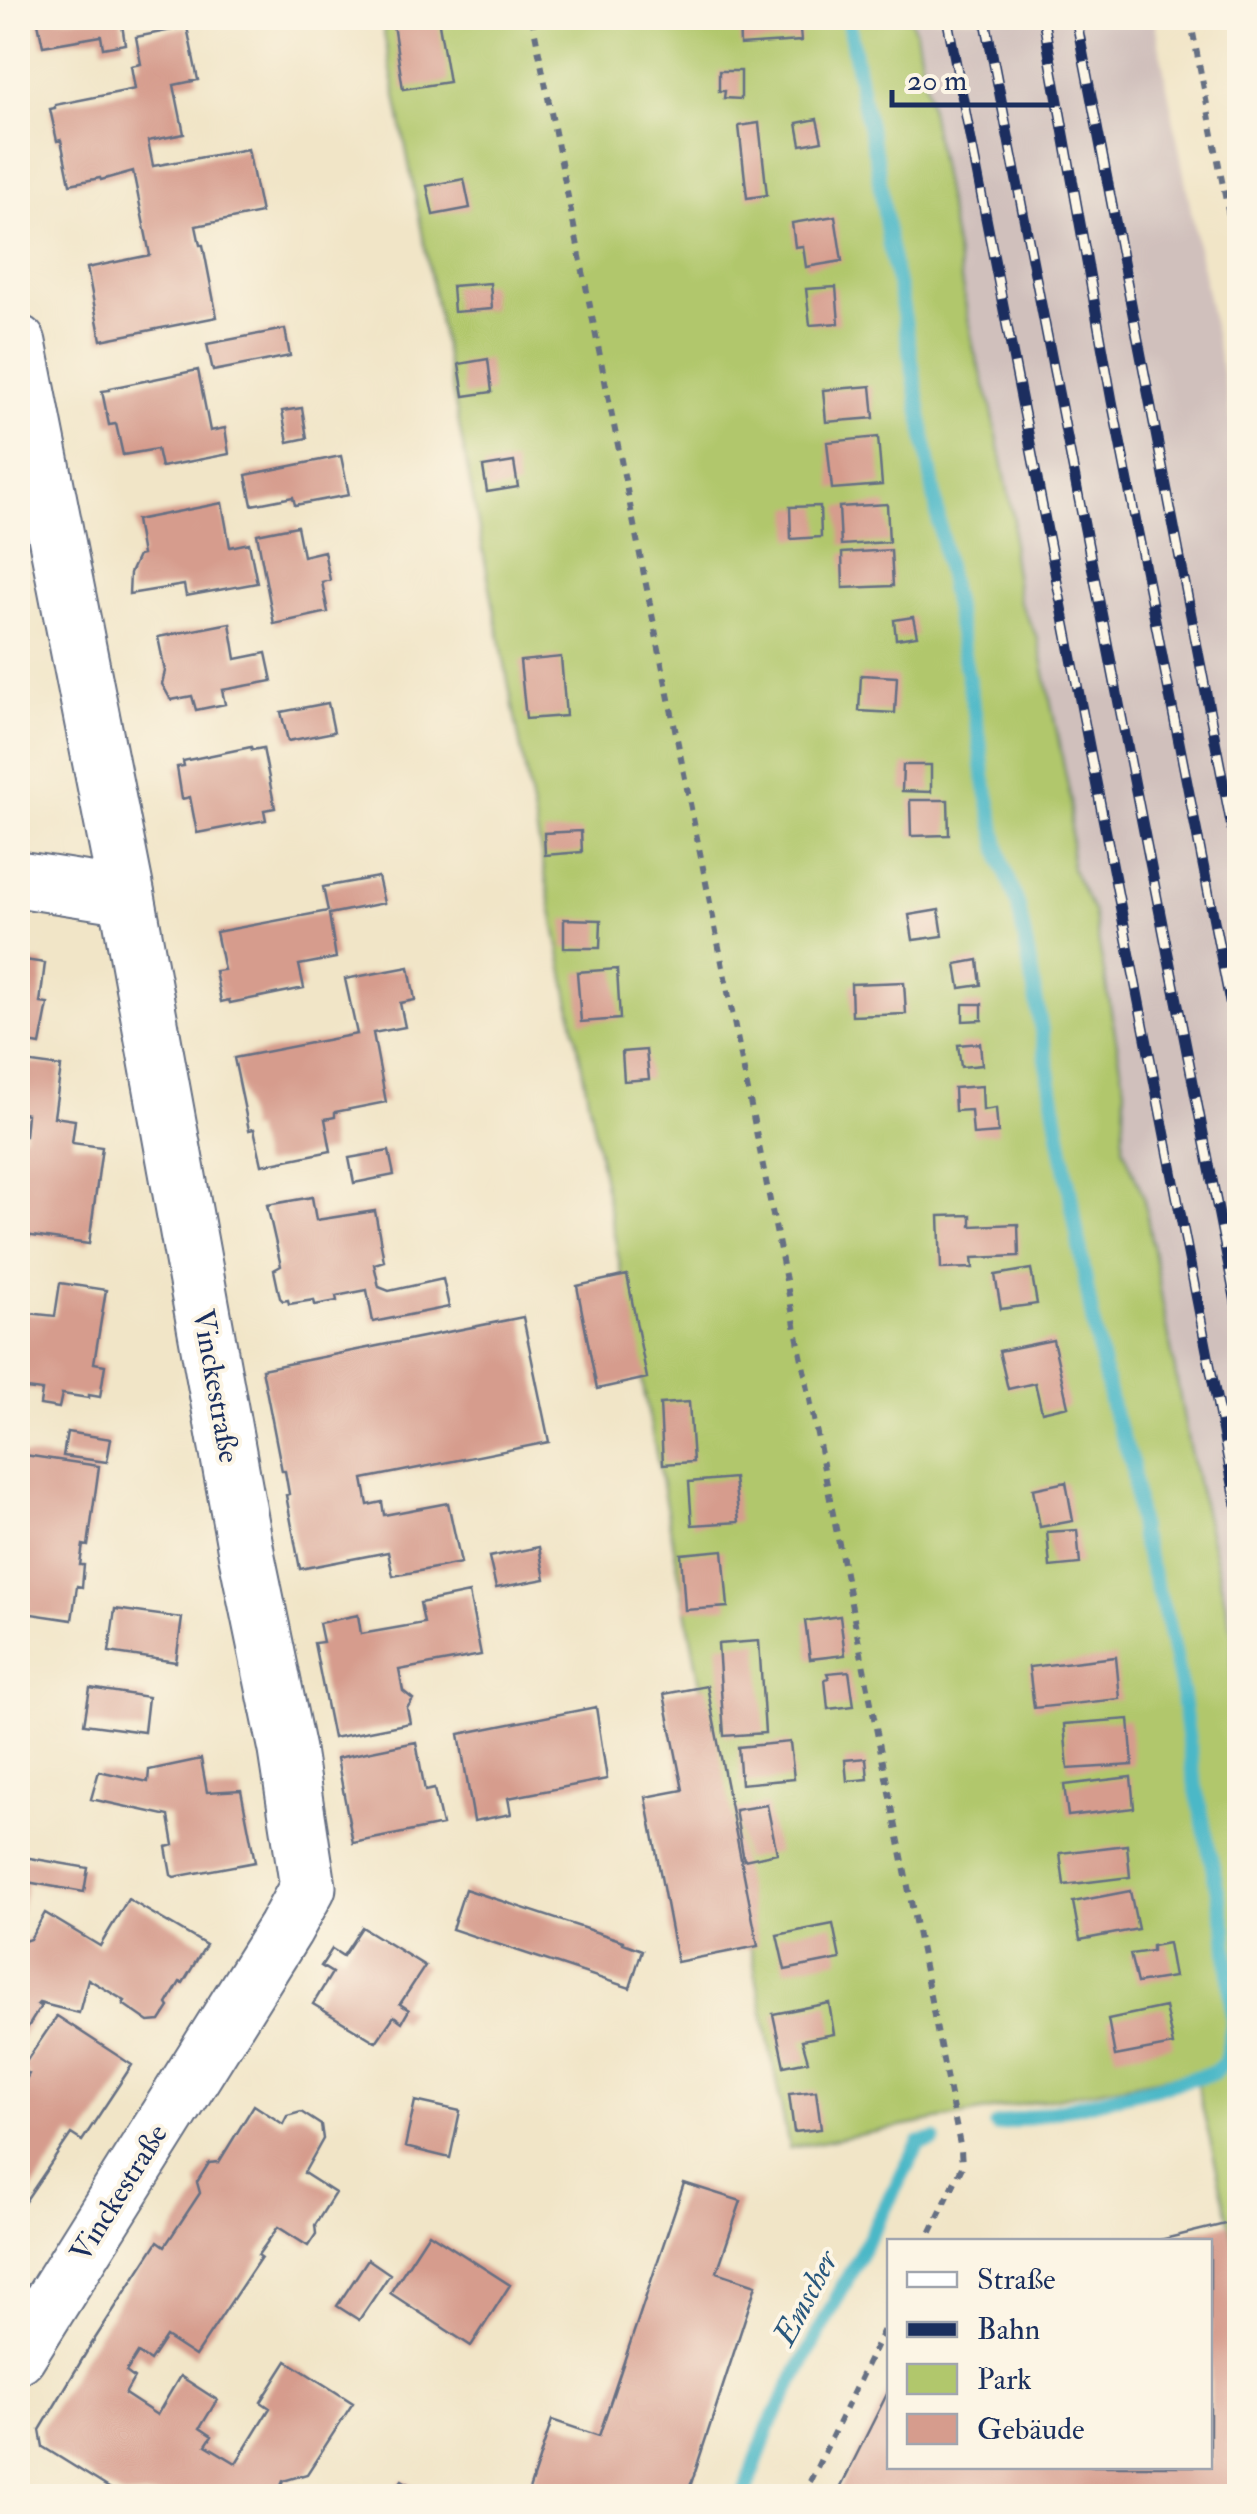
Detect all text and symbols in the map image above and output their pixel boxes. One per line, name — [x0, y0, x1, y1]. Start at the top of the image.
scale bar — [892, 45, 1052, 107]
text: 20 m — [907, 62, 967, 99]
street label: Vinckestraße — [184, 1306, 248, 1466]
street label: Vinckestraße — [62, 2117, 176, 2269]
legend — [887, 2239, 1212, 2469]
water label: Emscher — [764, 2242, 848, 2354]
text: Straße — [977, 2261, 1056, 2298]
text: Bahn — [977, 2311, 1040, 2348]
text: Park — [977, 2361, 1032, 2398]
text: Gebäude — [977, 2411, 1085, 2448]

